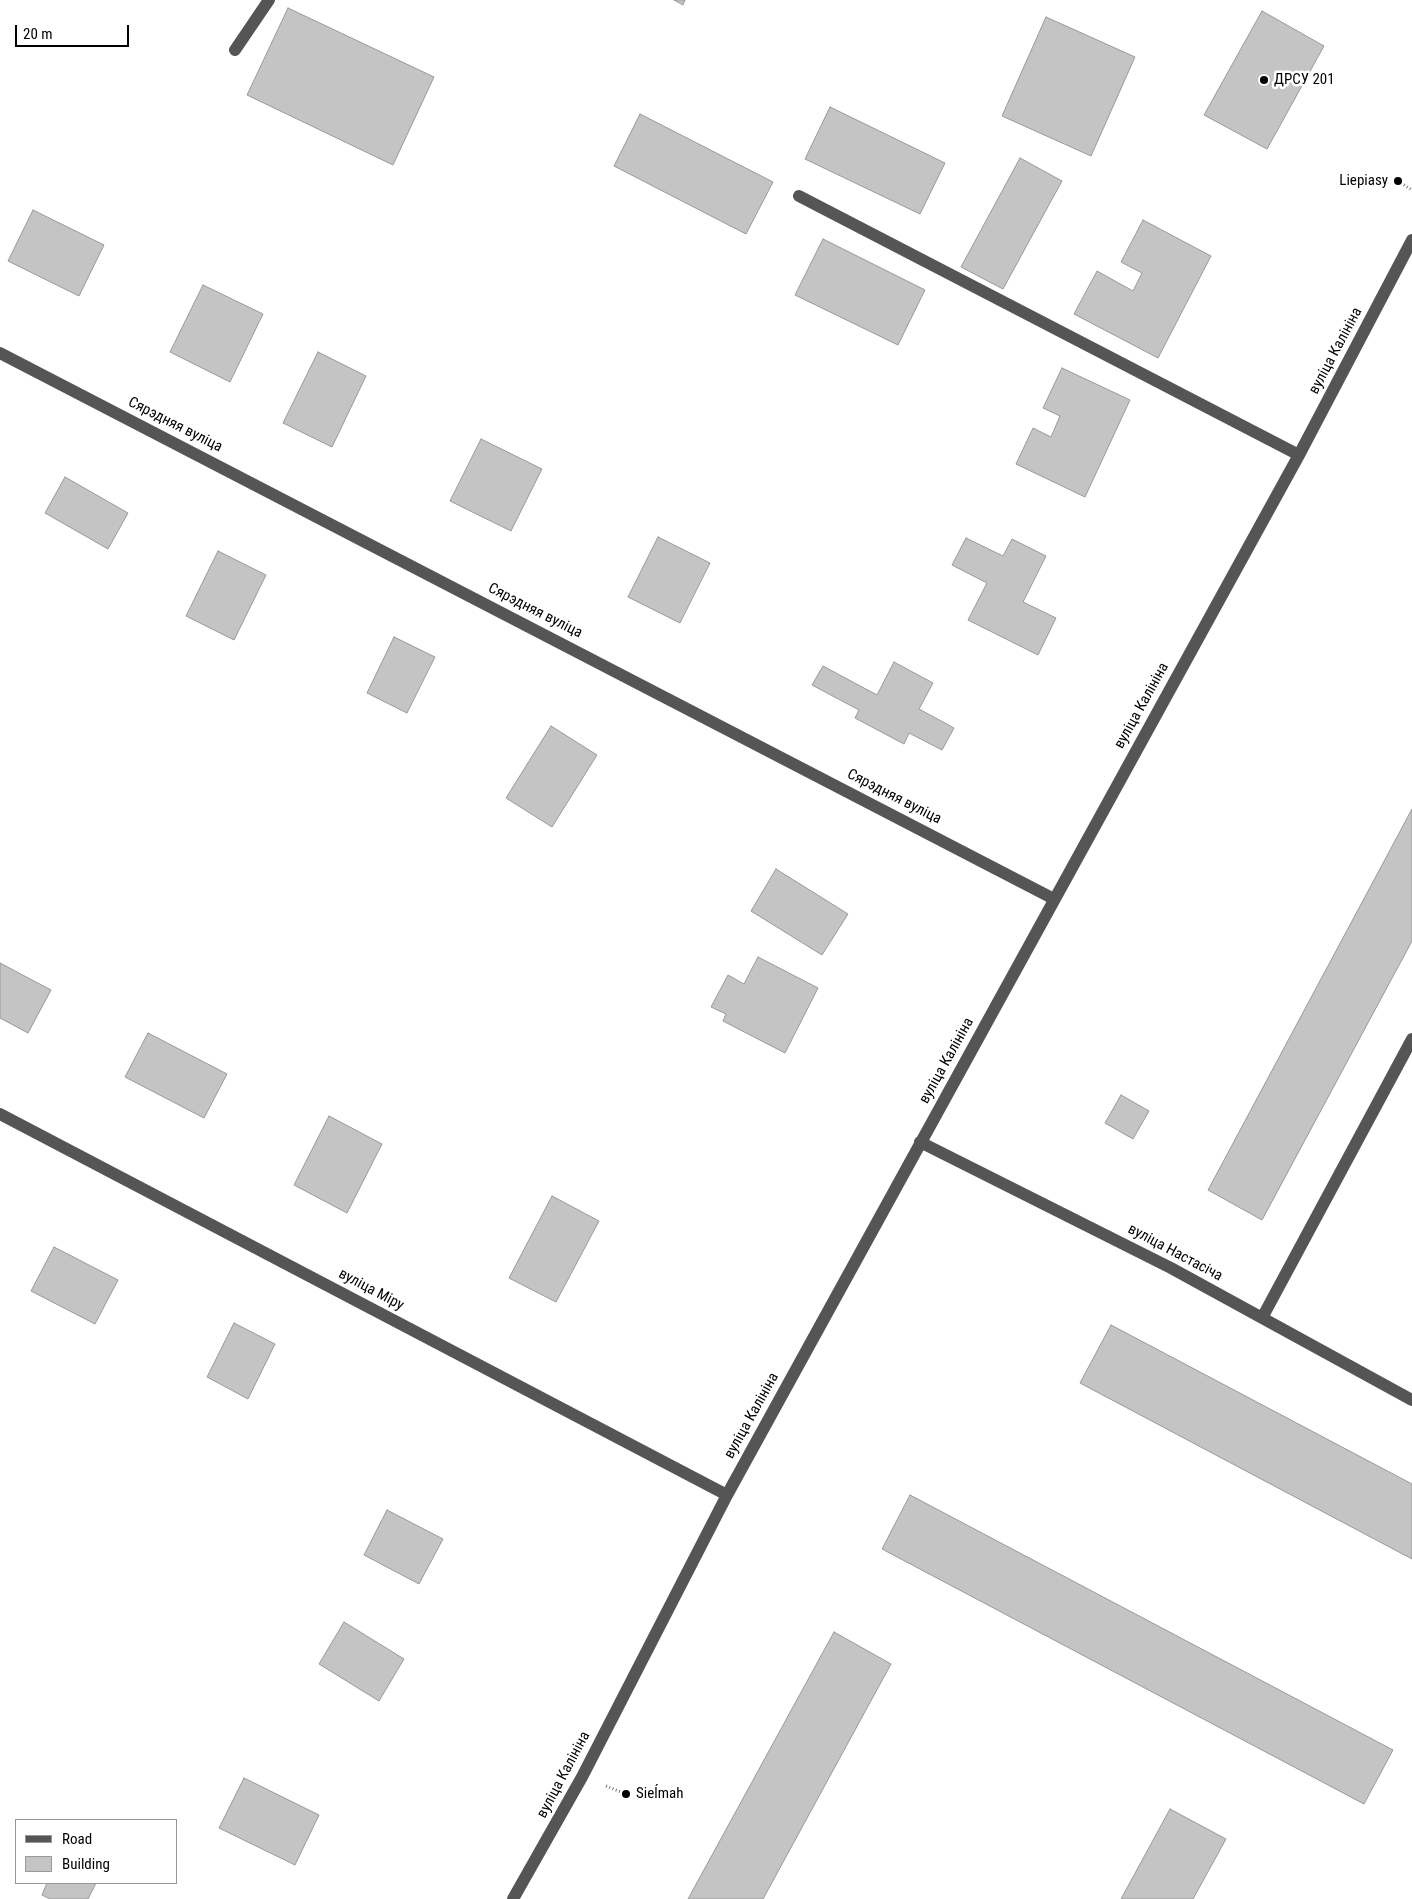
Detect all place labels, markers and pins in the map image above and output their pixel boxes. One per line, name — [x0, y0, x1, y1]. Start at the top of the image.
place label: ДРСУ 201 — [1274, 71, 1335, 89]
marker: ДРСУ 201 — [1258, 74, 1270, 86]
place label: Liepiasy — [1339, 172, 1388, 190]
marker: Liepiasy — [1392, 175, 1404, 187]
place label: Sieĺmah — [636, 1785, 683, 1803]
marker: Sieĺmah — [620, 1788, 632, 1800]

